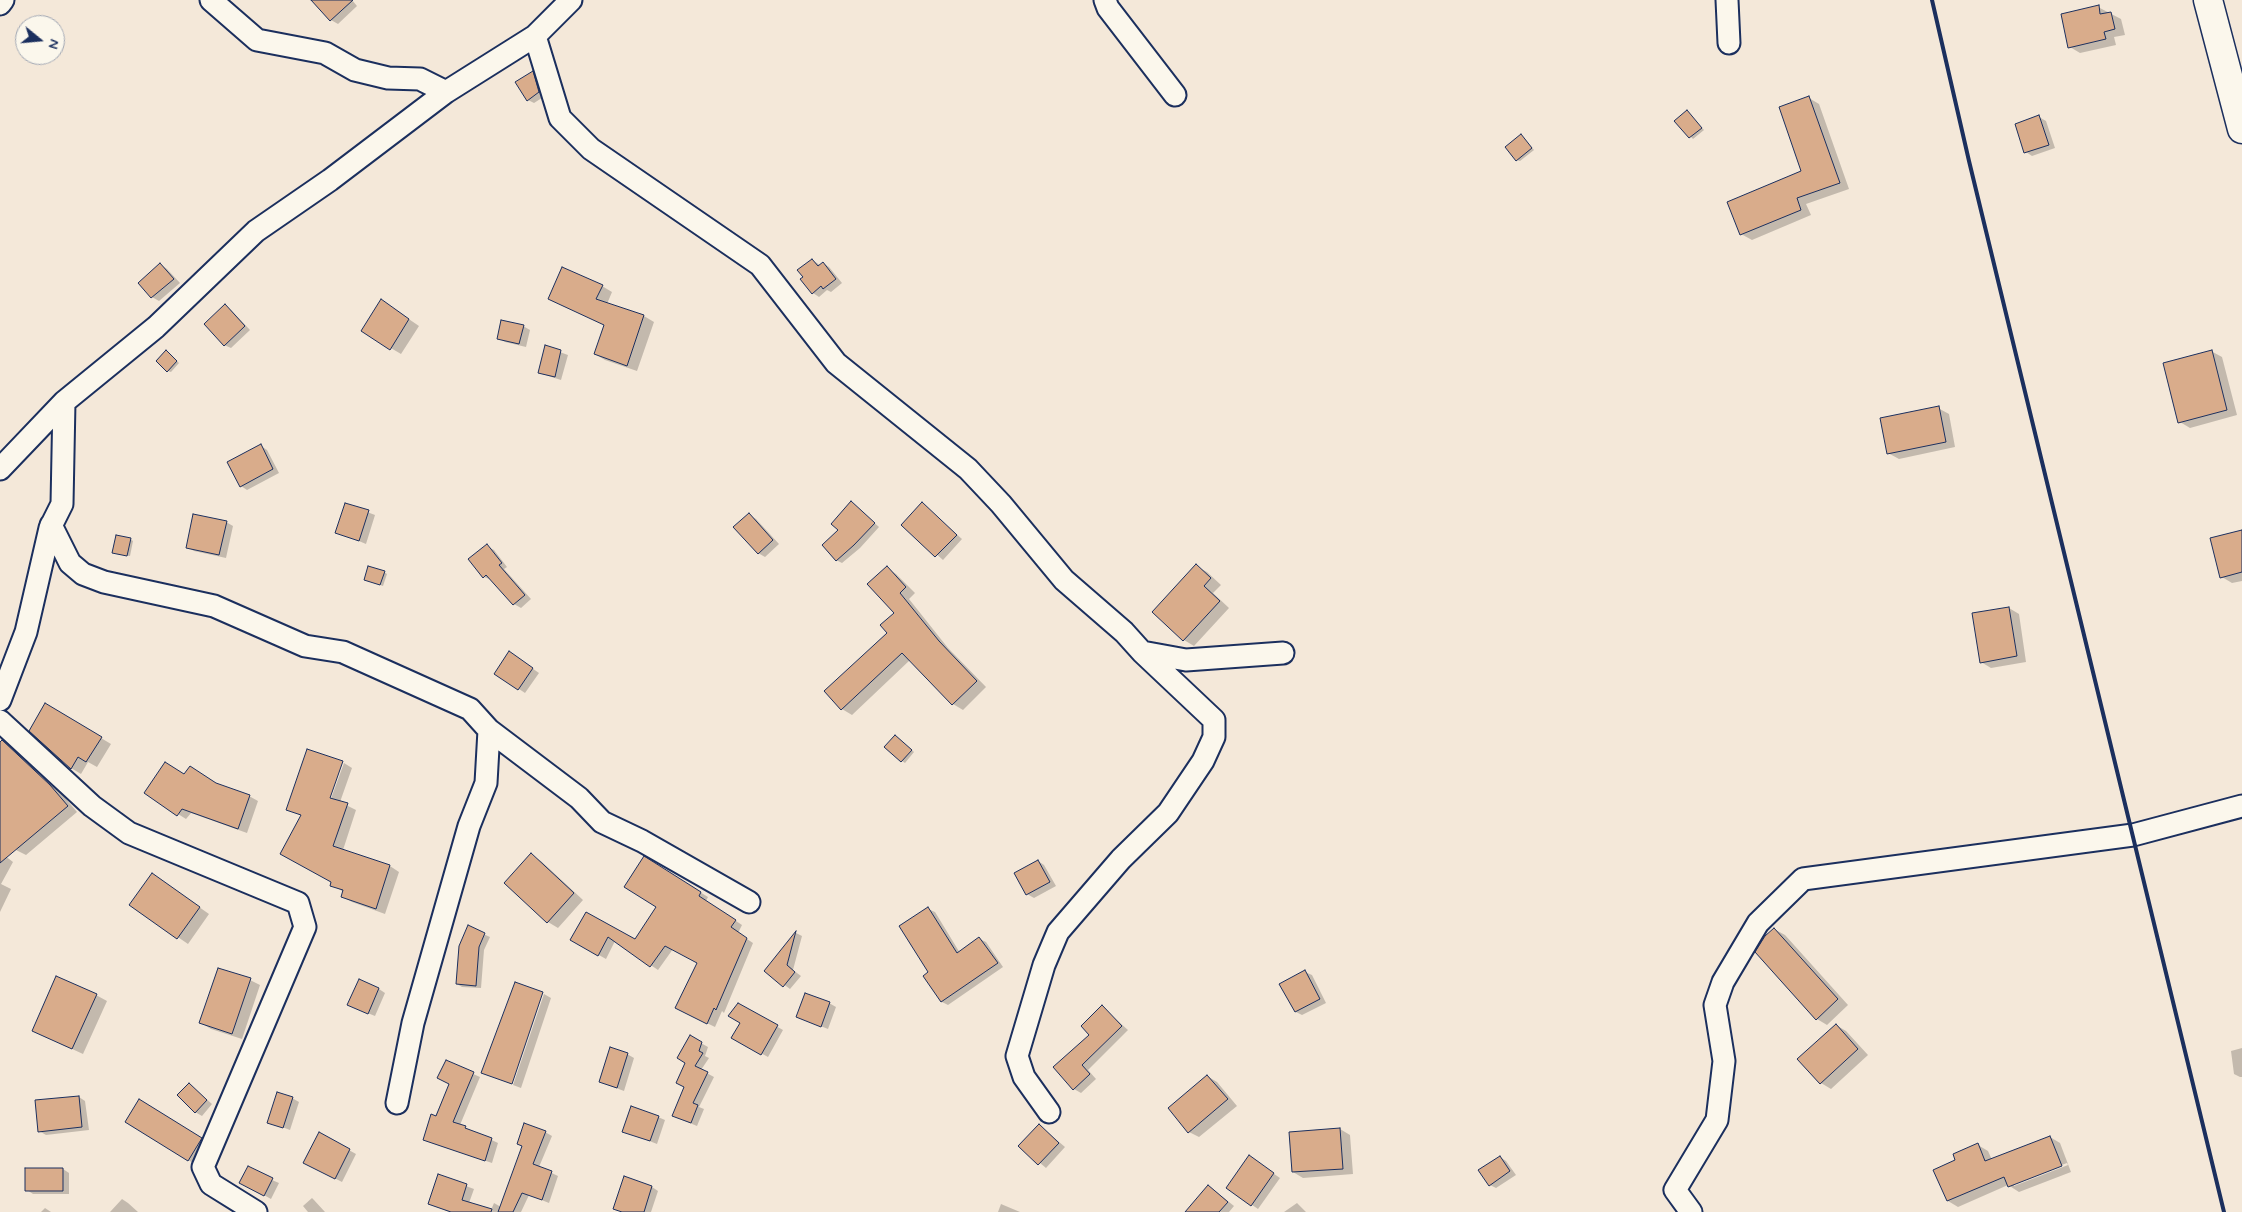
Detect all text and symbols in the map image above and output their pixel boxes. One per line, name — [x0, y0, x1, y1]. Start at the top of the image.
north arrow — [15, 15, 65, 65]
text: N — [43, 37, 63, 51]

